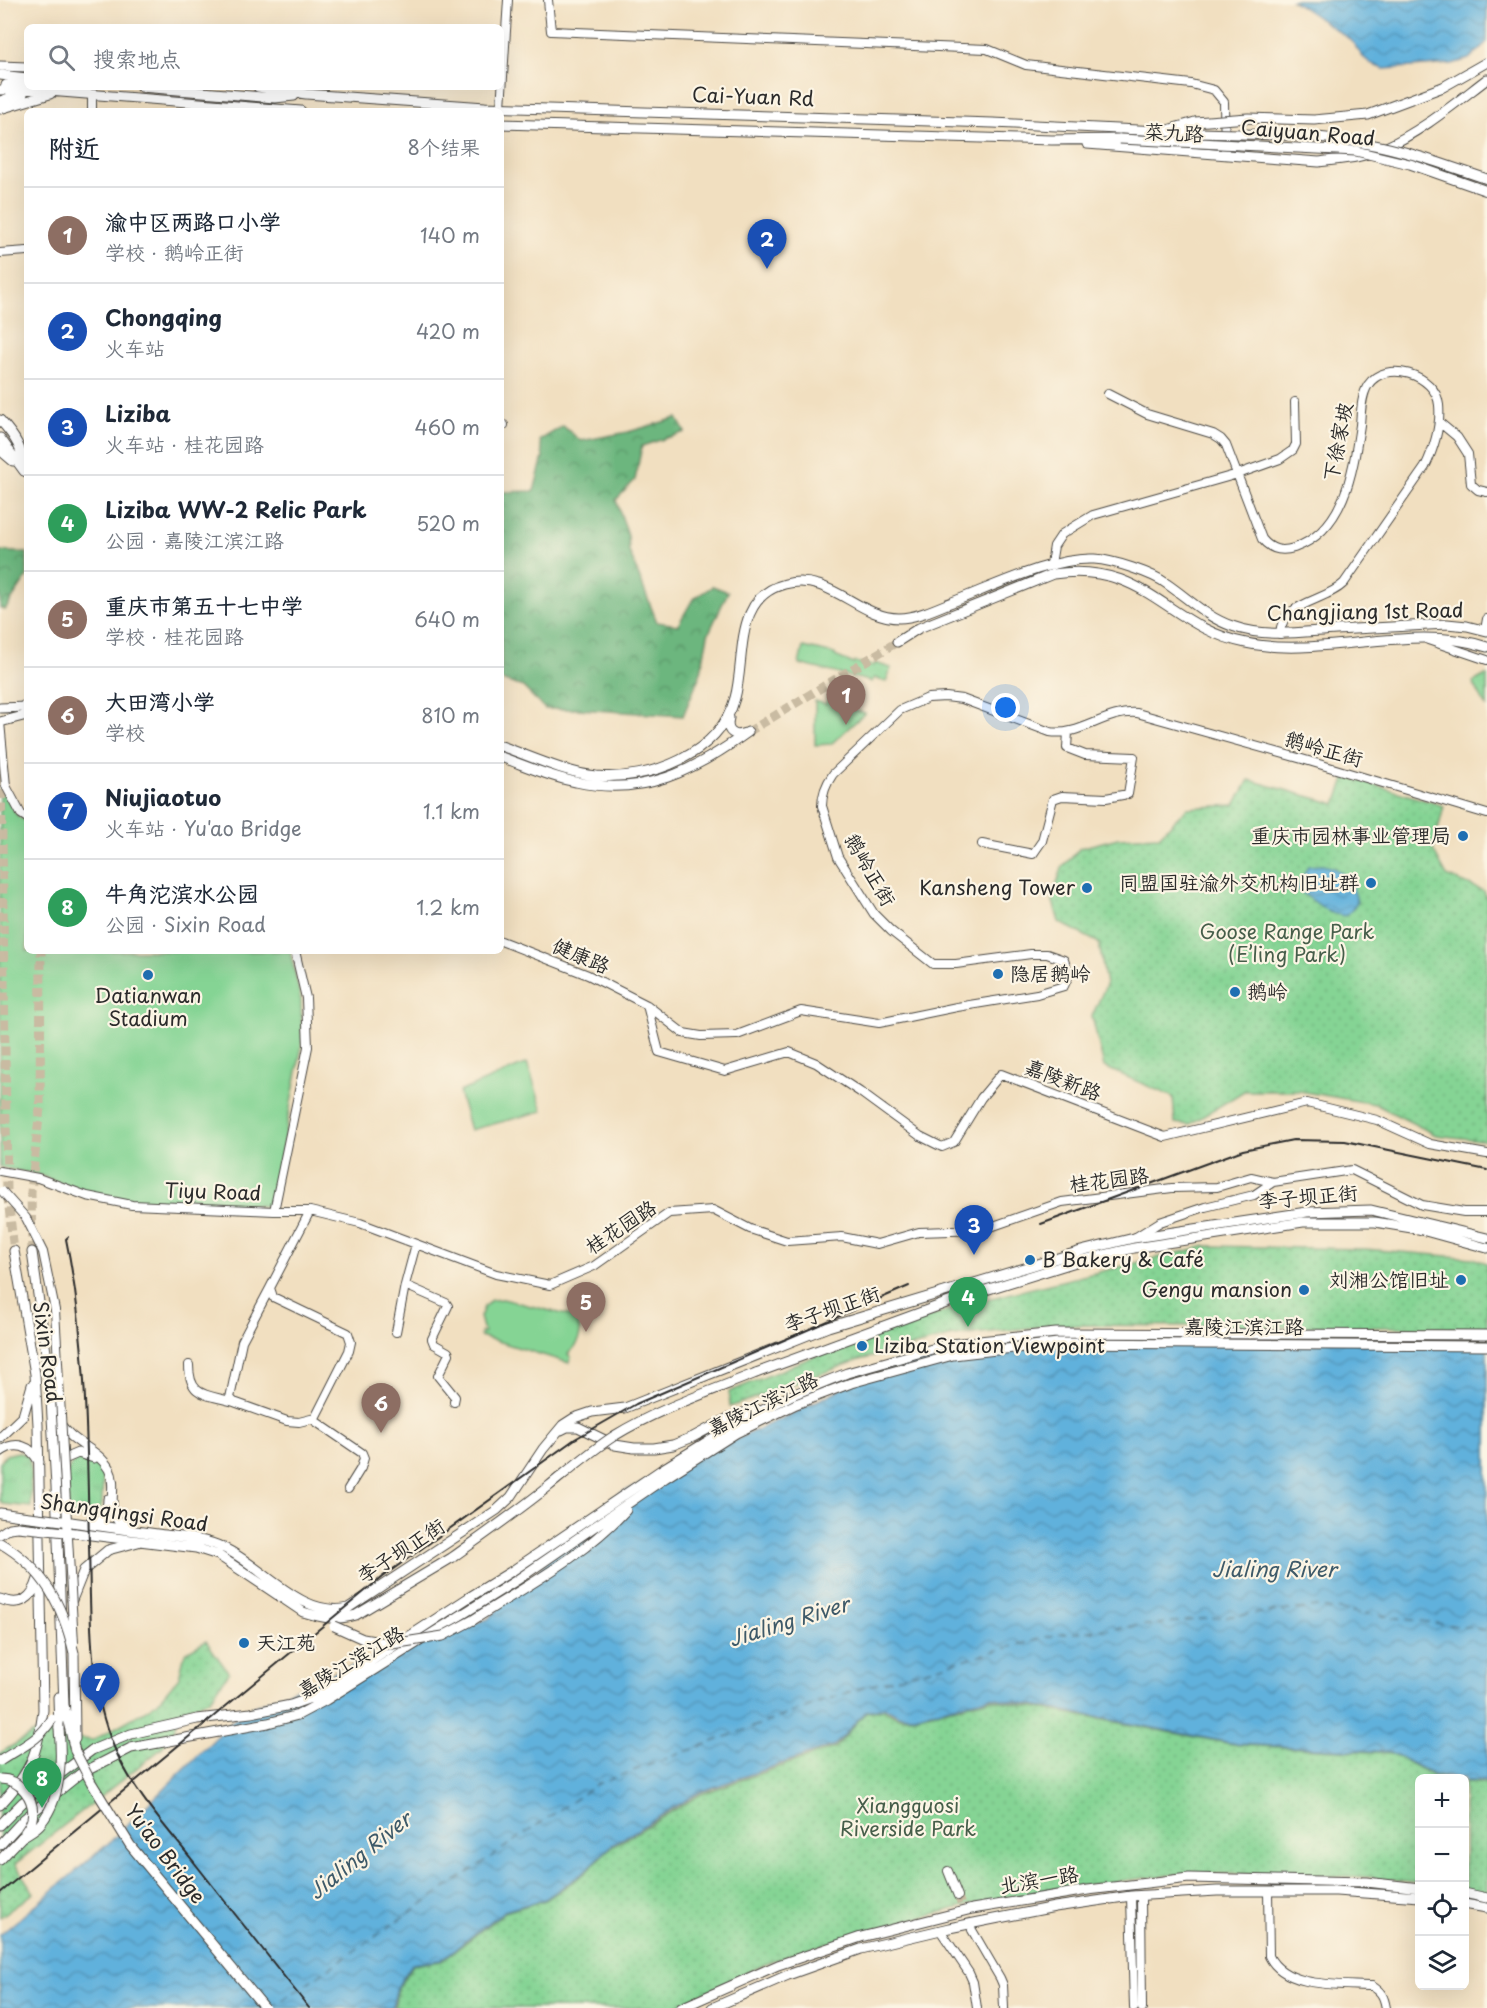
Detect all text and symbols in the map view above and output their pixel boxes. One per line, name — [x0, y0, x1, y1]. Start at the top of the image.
search box — [24, 24, 504, 90]
icon: search — [45, 41, 78, 74]
text: 搜索地点 — [93, 41, 181, 74]
street label: Cai-Yuan Rd — [691, 79, 815, 113]
street label: Caiyuan Road — [1240, 111, 1376, 153]
street label: 菜九路 — [1143, 115, 1206, 149]
text: 附近 — [48, 128, 100, 167]
text: 8个结果 — [408, 132, 480, 162]
text: 渝中区两路口小学 — [105, 204, 281, 237]
text: 1 — [63, 220, 72, 250]
text: 140 m — [420, 220, 480, 250]
pin: 2 — [748, 220, 786, 269]
text: 学校 · 鹅岭正街 — [105, 237, 244, 267]
text: Chongqing — [105, 300, 222, 333]
text: 2 — [60, 316, 75, 346]
text: 420 m — [416, 316, 480, 346]
text: 火车站 — [105, 333, 165, 363]
text: Liziba — [105, 396, 171, 429]
street label: 下徐家坡 — [1315, 400, 1359, 484]
text: 3 — [61, 412, 74, 442]
text: 460 m — [414, 412, 480, 442]
text: 火车站 · 桂花园路 — [105, 429, 264, 459]
text: Liziba WW-2 Relic Park — [105, 492, 367, 525]
text: 4 — [61, 508, 74, 538]
text: 520 m — [416, 508, 480, 538]
text: 公园 · 嘉陵江滨江路 — [105, 525, 284, 555]
text: 重庆市第五十七中学 — [105, 588, 303, 621]
street label: Changjiang 1st Road — [1266, 594, 1464, 628]
text: 5 — [61, 604, 74, 634]
text: 640 m — [414, 604, 480, 634]
text: 学校 · 桂花园路 — [105, 621, 244, 651]
pin: 1 — [826, 676, 866, 725]
text: 大田湾小学 — [105, 684, 215, 717]
your location — [991, 693, 1020, 722]
text: 6 — [60, 700, 75, 730]
text: 810 m — [421, 700, 480, 730]
text: 学校 — [105, 717, 145, 747]
street label: 鹅岭正街 — [1282, 723, 1367, 773]
text: Niujiaotuo — [105, 780, 221, 813]
text: 7 — [62, 796, 73, 826]
text: 1.1 km — [423, 796, 480, 826]
text: 火车站 · Yu'ao Bridge — [105, 813, 302, 843]
place label: 重庆市园林事业管理局 — [1251, 820, 1451, 850]
street label: 鹅岭正街 — [838, 827, 904, 912]
marker: 重庆市园林事业管理局 — [1456, 829, 1470, 843]
place label: 同盟国驻渝外交机构旧址群 — [1119, 867, 1359, 897]
place label: Kansheng Tower — [919, 872, 1076, 902]
text: 牛角沱滨水公园 — [105, 876, 259, 909]
marker: 同盟国驻渝外交机构旧址群 — [1364, 876, 1378, 890]
marker: Kansheng Tower — [1080, 881, 1094, 895]
text: 8 — [61, 892, 74, 922]
text: 1.2 km — [416, 892, 480, 922]
text: 公园 · Sixin Road — [105, 909, 266, 939]
park label: Goose Range Park (E’ling Park) — [1200, 916, 1374, 969]
street label: 健康路 — [548, 930, 616, 981]
place label: 隐居鹅岭 — [1010, 958, 1091, 988]
marker: 隐居鹅岭 — [991, 967, 1005, 981]
marker: Datianwan Stadium — [141, 968, 155, 982]
place label: 鹅岭 — [1247, 976, 1288, 1006]
place label: Datianwan Stadium — [95, 980, 201, 1033]
marker: 鹅岭 — [1228, 985, 1242, 999]
street label: 嘉陵新路 — [1021, 1051, 1107, 1108]
street label: 桂花园路 — [1067, 1159, 1151, 1199]
street label: Tiyu Road — [164, 1174, 262, 1208]
street label: 李子坝正街 — [1257, 1177, 1359, 1215]
street label: 桂花园路 — [579, 1191, 663, 1261]
pin: 3 — [954, 1206, 994, 1255]
place label: B Bakery & Café — [1042, 1244, 1204, 1274]
marker: B Bakery & Café — [1023, 1253, 1037, 1267]
place label: 刘湘公馆旧址 — [1329, 1264, 1449, 1294]
marker: 刘湘公馆旧址 — [1454, 1273, 1468, 1287]
place label: Gengu mansion — [1142, 1274, 1292, 1304]
street label: 李子坝正街 — [780, 1278, 884, 1339]
pin: 4 — [948, 1278, 988, 1327]
pin: 5 — [566, 1282, 606, 1332]
marker: Gengu mansion — [1297, 1283, 1311, 1297]
street label: Sixin Road — [26, 1299, 70, 1405]
street label: 嘉陵江滨江路 — [1184, 1311, 1305, 1341]
place label: Liziba Station Viewpoint — [874, 1330, 1105, 1360]
marker: Liziba Station Viewpoint — [855, 1339, 869, 1353]
street label: 嘉陵江滨江路 — [702, 1363, 824, 1443]
pin: 6 — [362, 1384, 400, 1433]
street label: Shangqingsi Road — [38, 1485, 210, 1539]
street label: 李子坝正街 — [350, 1510, 451, 1590]
water label: Jialing River — [1212, 1552, 1339, 1584]
water label: Jialing River — [724, 1586, 855, 1654]
street label: 嘉陵江滨江路 — [291, 1617, 410, 1705]
place label: 天江苑 — [256, 1627, 316, 1657]
marker: 天江苑 — [237, 1636, 251, 1650]
pin: 7 — [80, 1664, 120, 1713]
pin: 8 — [22, 1758, 62, 1808]
map controls — [1415, 1774, 1469, 1990]
button: + — [1415, 1774, 1469, 1828]
park label: Xiangguosi Riverside Park — [840, 1790, 976, 1843]
street label: Yu'ao Bridge — [118, 1797, 213, 1910]
water label: Jialing River — [300, 1801, 419, 1906]
button: − — [1415, 1828, 1469, 1882]
street label: 北滨一路 — [997, 1858, 1082, 1900]
button: locate — [1415, 1882, 1469, 1936]
button: layers — [1415, 1936, 1469, 1990]

